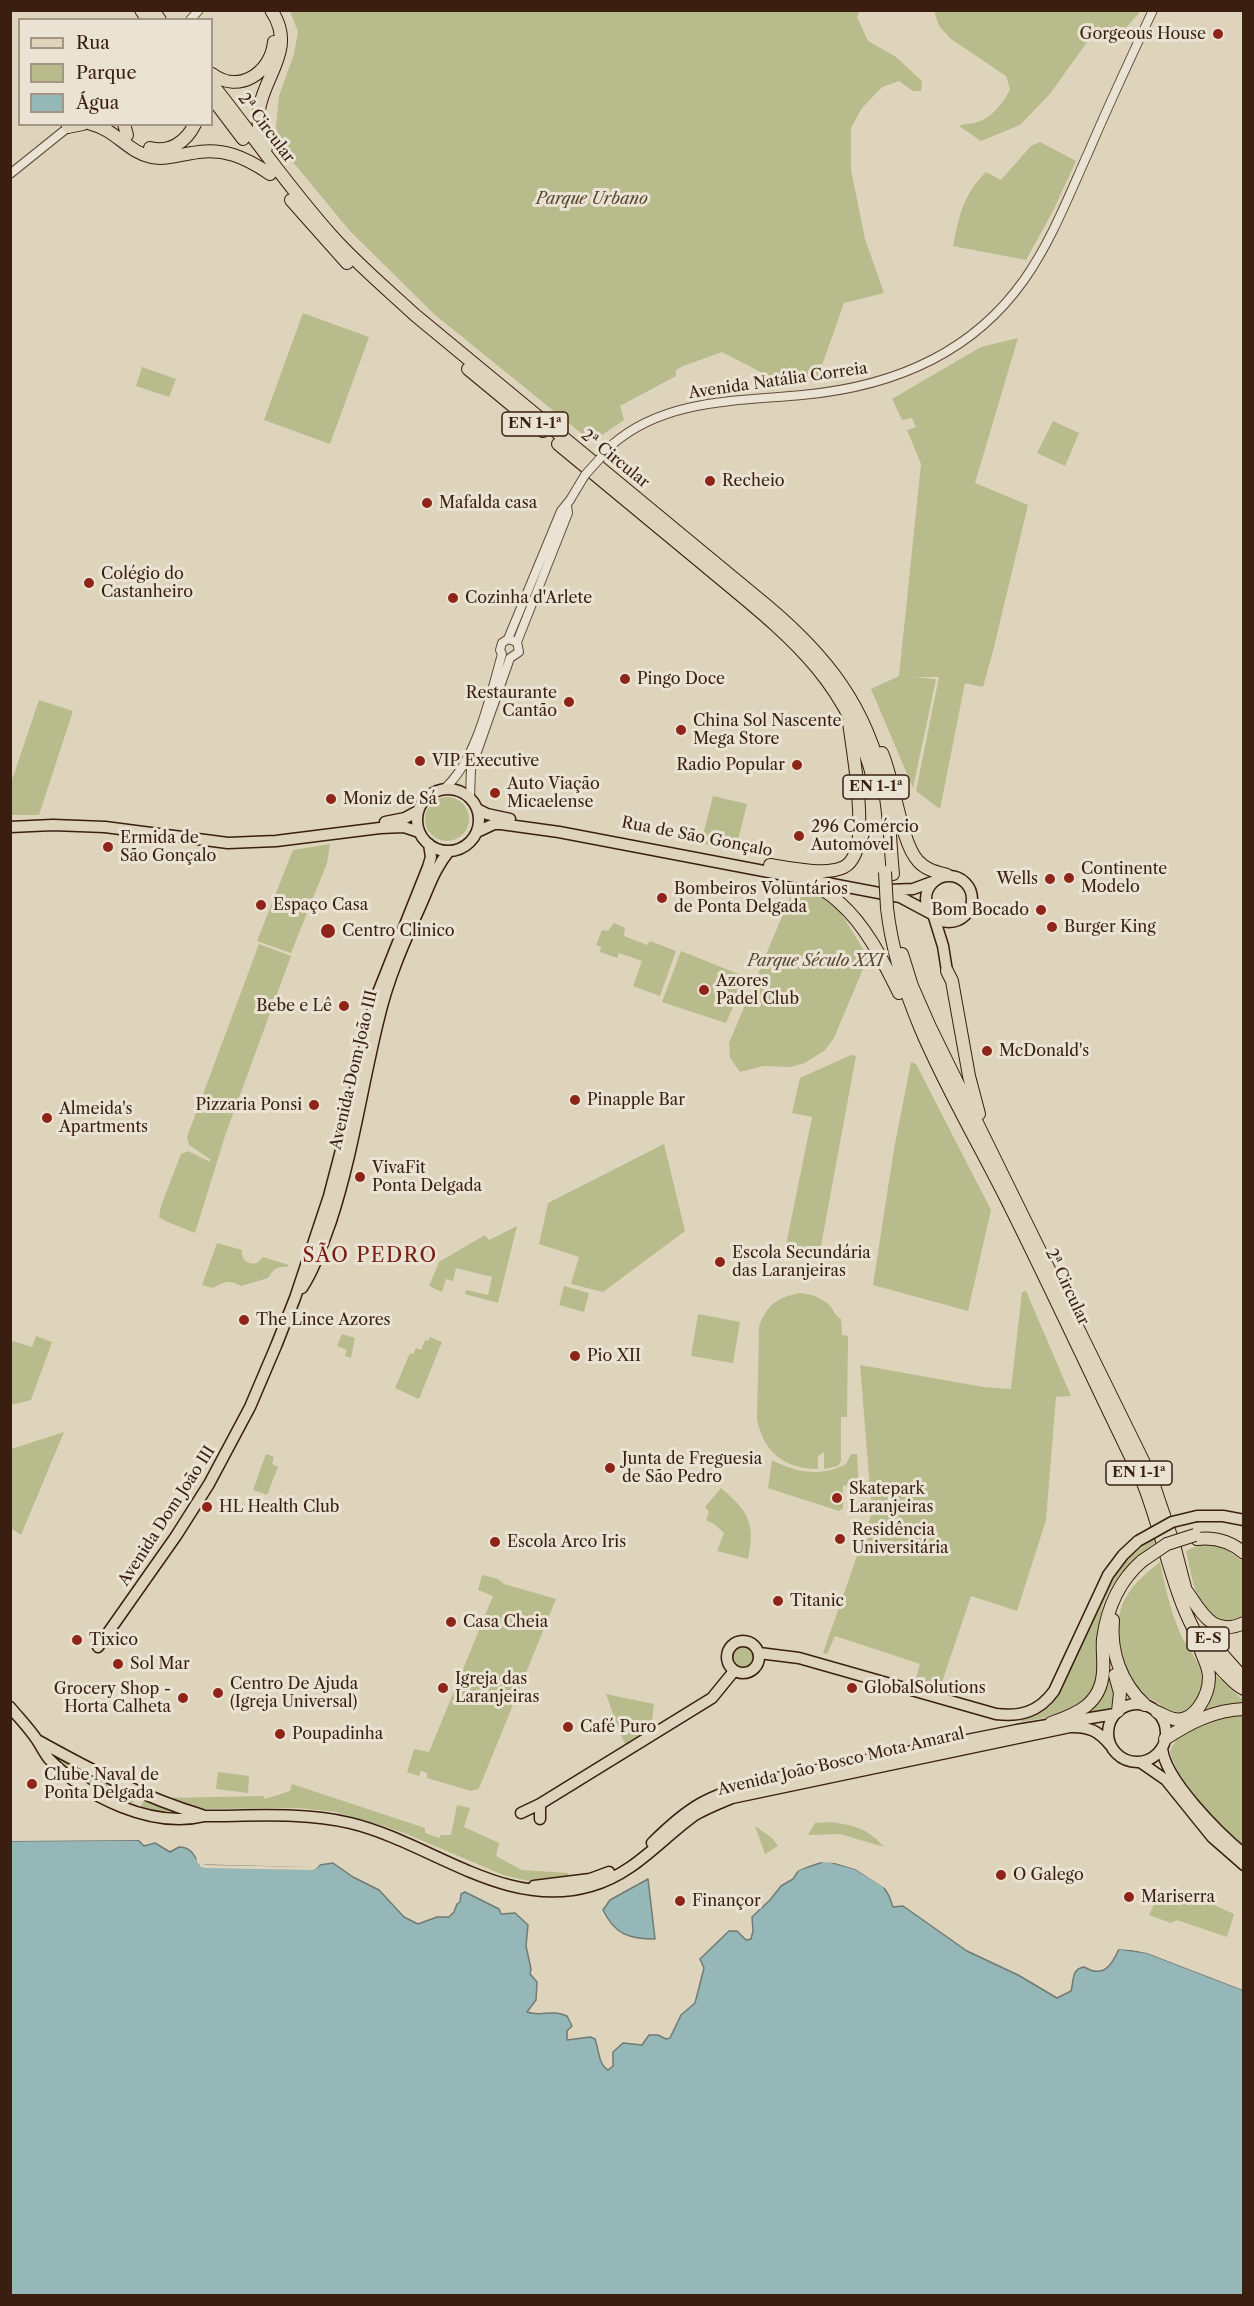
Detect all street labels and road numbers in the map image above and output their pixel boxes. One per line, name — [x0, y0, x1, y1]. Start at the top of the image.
street label: 2ª Circular — [234, 89, 298, 167]
street label: Avenida Natália Correia — [687, 359, 869, 403]
road number: EN 1-1ª — [502, 412, 568, 436]
street label: 2ª Circular — [577, 426, 653, 492]
road number: EN 1-1ª — [843, 775, 909, 799]
street label: Rua de São Gonçalo — [620, 813, 774, 861]
street label: Avenida Dom João III — [326, 988, 382, 1152]
street label: 2ª Circular — [1041, 1246, 1093, 1328]
street label: Avenida Dom João III — [115, 1442, 219, 1590]
road number: EN 1-1ª — [1106, 1461, 1172, 1485]
road number: E-S — [1187, 1627, 1229, 1651]
street label: Avenida João Bosco Mota Amaral — [716, 1724, 966, 1800]

